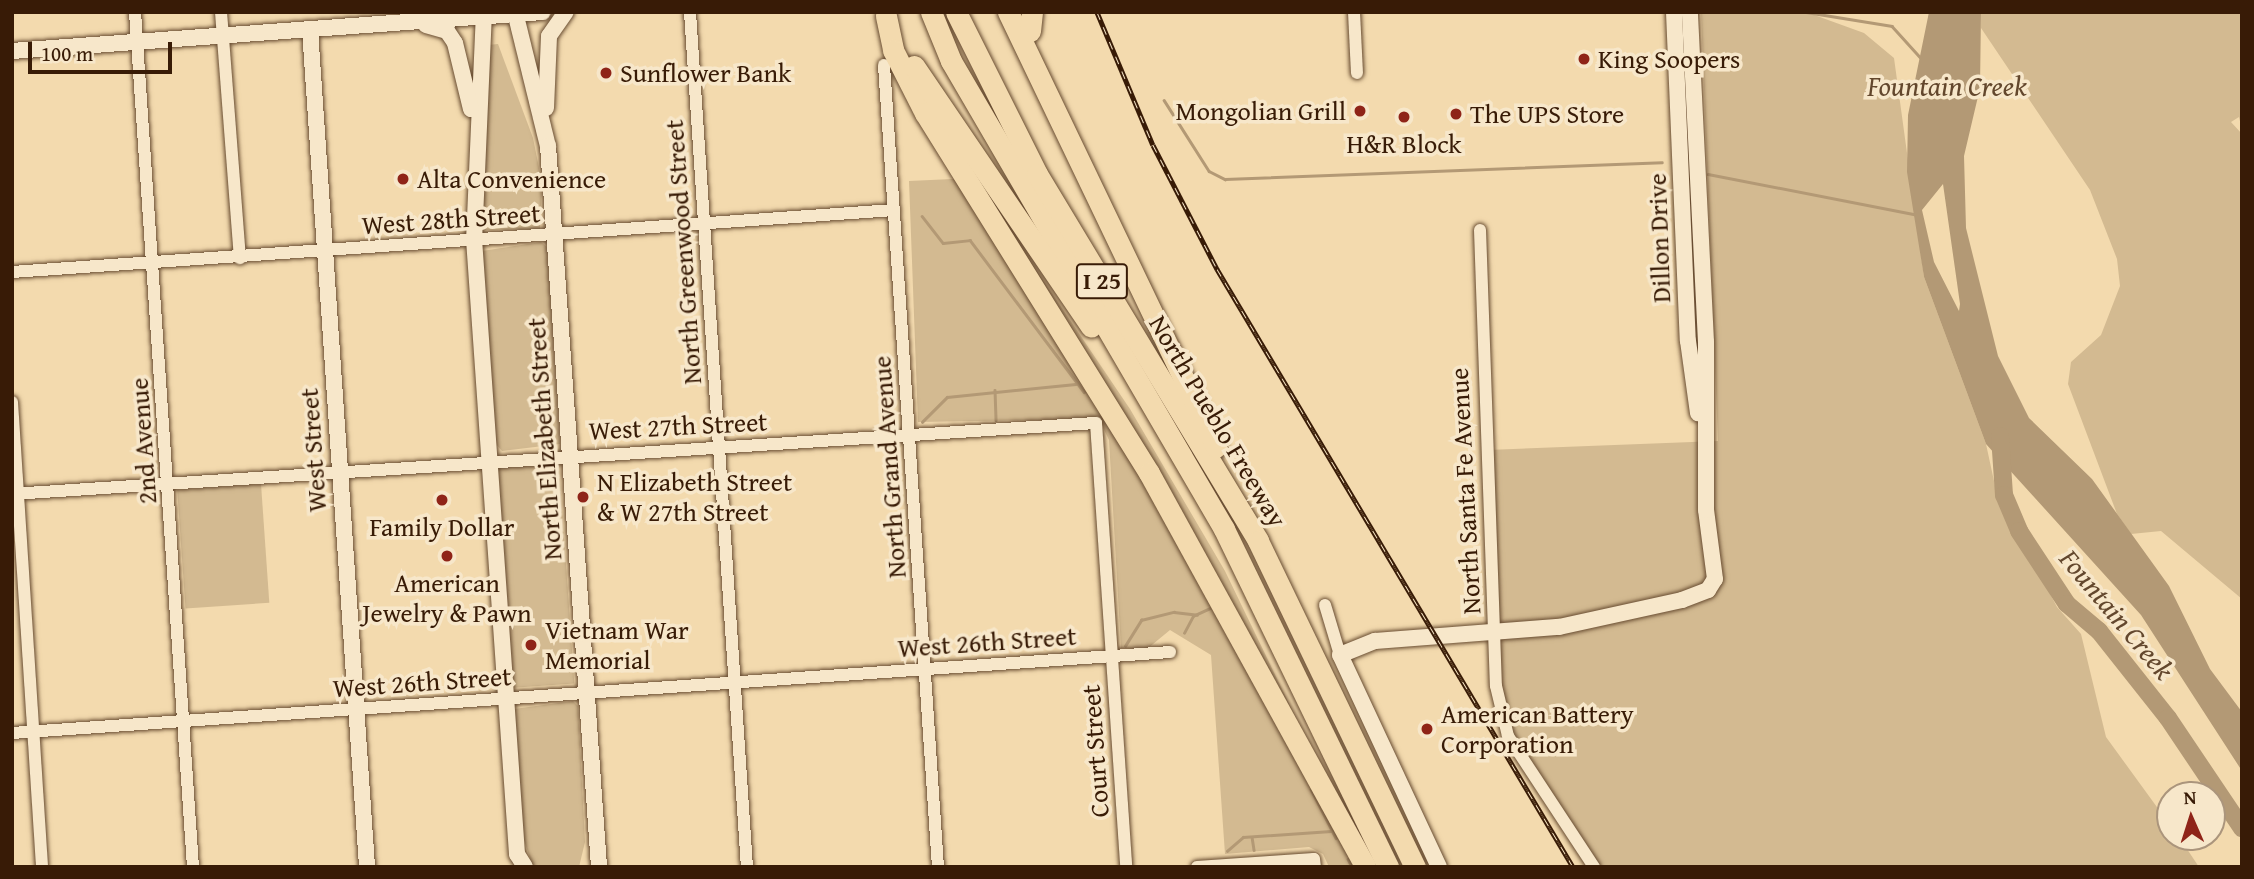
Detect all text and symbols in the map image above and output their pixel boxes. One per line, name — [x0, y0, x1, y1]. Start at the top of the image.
scale bar — [32, 28, 175, 72]
text: 100 m — [41, 38, 93, 69]
place label: King Soopers — [1598, 43, 1740, 75]
marker: King Soopers — [1576, 51, 1592, 67]
place label: Sunflower Bank — [620, 57, 791, 89]
marker: Sunflower Bank — [598, 65, 614, 81]
water label: Fountain Creek — [1867, 69, 2027, 103]
place label: Mongolian Grill — [1175, 95, 1346, 127]
place label: The UPS Store — [1470, 98, 1624, 130]
marker: Mongolian Grill — [1352, 103, 1368, 119]
marker: The UPS Store — [1448, 106, 1464, 122]
marker: H&R Block — [1396, 109, 1412, 125]
street label: North Greenwood Street — [658, 119, 708, 385]
place label: H&R Block — [1346, 128, 1462, 160]
place label: Alta Convenience — [417, 163, 606, 195]
marker: Alta Convenience — [395, 171, 411, 187]
street label: Dillon Drive — [1641, 173, 1677, 303]
street label: West 28th Street — [361, 197, 541, 241]
road number: I 25 — [1076, 260, 1128, 302]
street label: North Pueblo Freeway — [1143, 310, 1293, 532]
street label: North Elizabeth Street — [520, 317, 568, 561]
street label: North Grand Avenue — [866, 355, 912, 579]
street label: North Santa Fe Avenue — [1443, 367, 1487, 615]
street label: 2nd Avenue — [123, 377, 163, 505]
street label: West Street — [293, 387, 333, 513]
street label: West 27th Street — [588, 406, 768, 446]
place label: N Elizabeth Street & W 27th Street — [597, 466, 792, 528]
marker: N Elizabeth Street & W 27th Street — [575, 489, 591, 505]
marker: Family Dollar — [434, 492, 450, 508]
place label: Family Dollar — [369, 511, 515, 543]
water label: Fountain Creek — [2053, 542, 2181, 686]
marker: American Jewelry & Pawn — [439, 548, 455, 564]
place label: American Jewelry & Pawn — [362, 567, 532, 628]
place label: Vietnam War Memorial — [545, 614, 689, 676]
street label: West 26th Street — [897, 620, 1077, 664]
marker: Vietnam War Memorial — [523, 637, 539, 653]
street label: West 26th Street — [332, 660, 512, 704]
street label: Court Street — [1075, 684, 1115, 818]
place label: American Battery Corporation — [1441, 698, 1634, 760]
marker: American Battery Corporation — [1419, 721, 1435, 737]
north arrow — [2156, 781, 2226, 851]
text: N — [2183, 783, 2197, 811]

